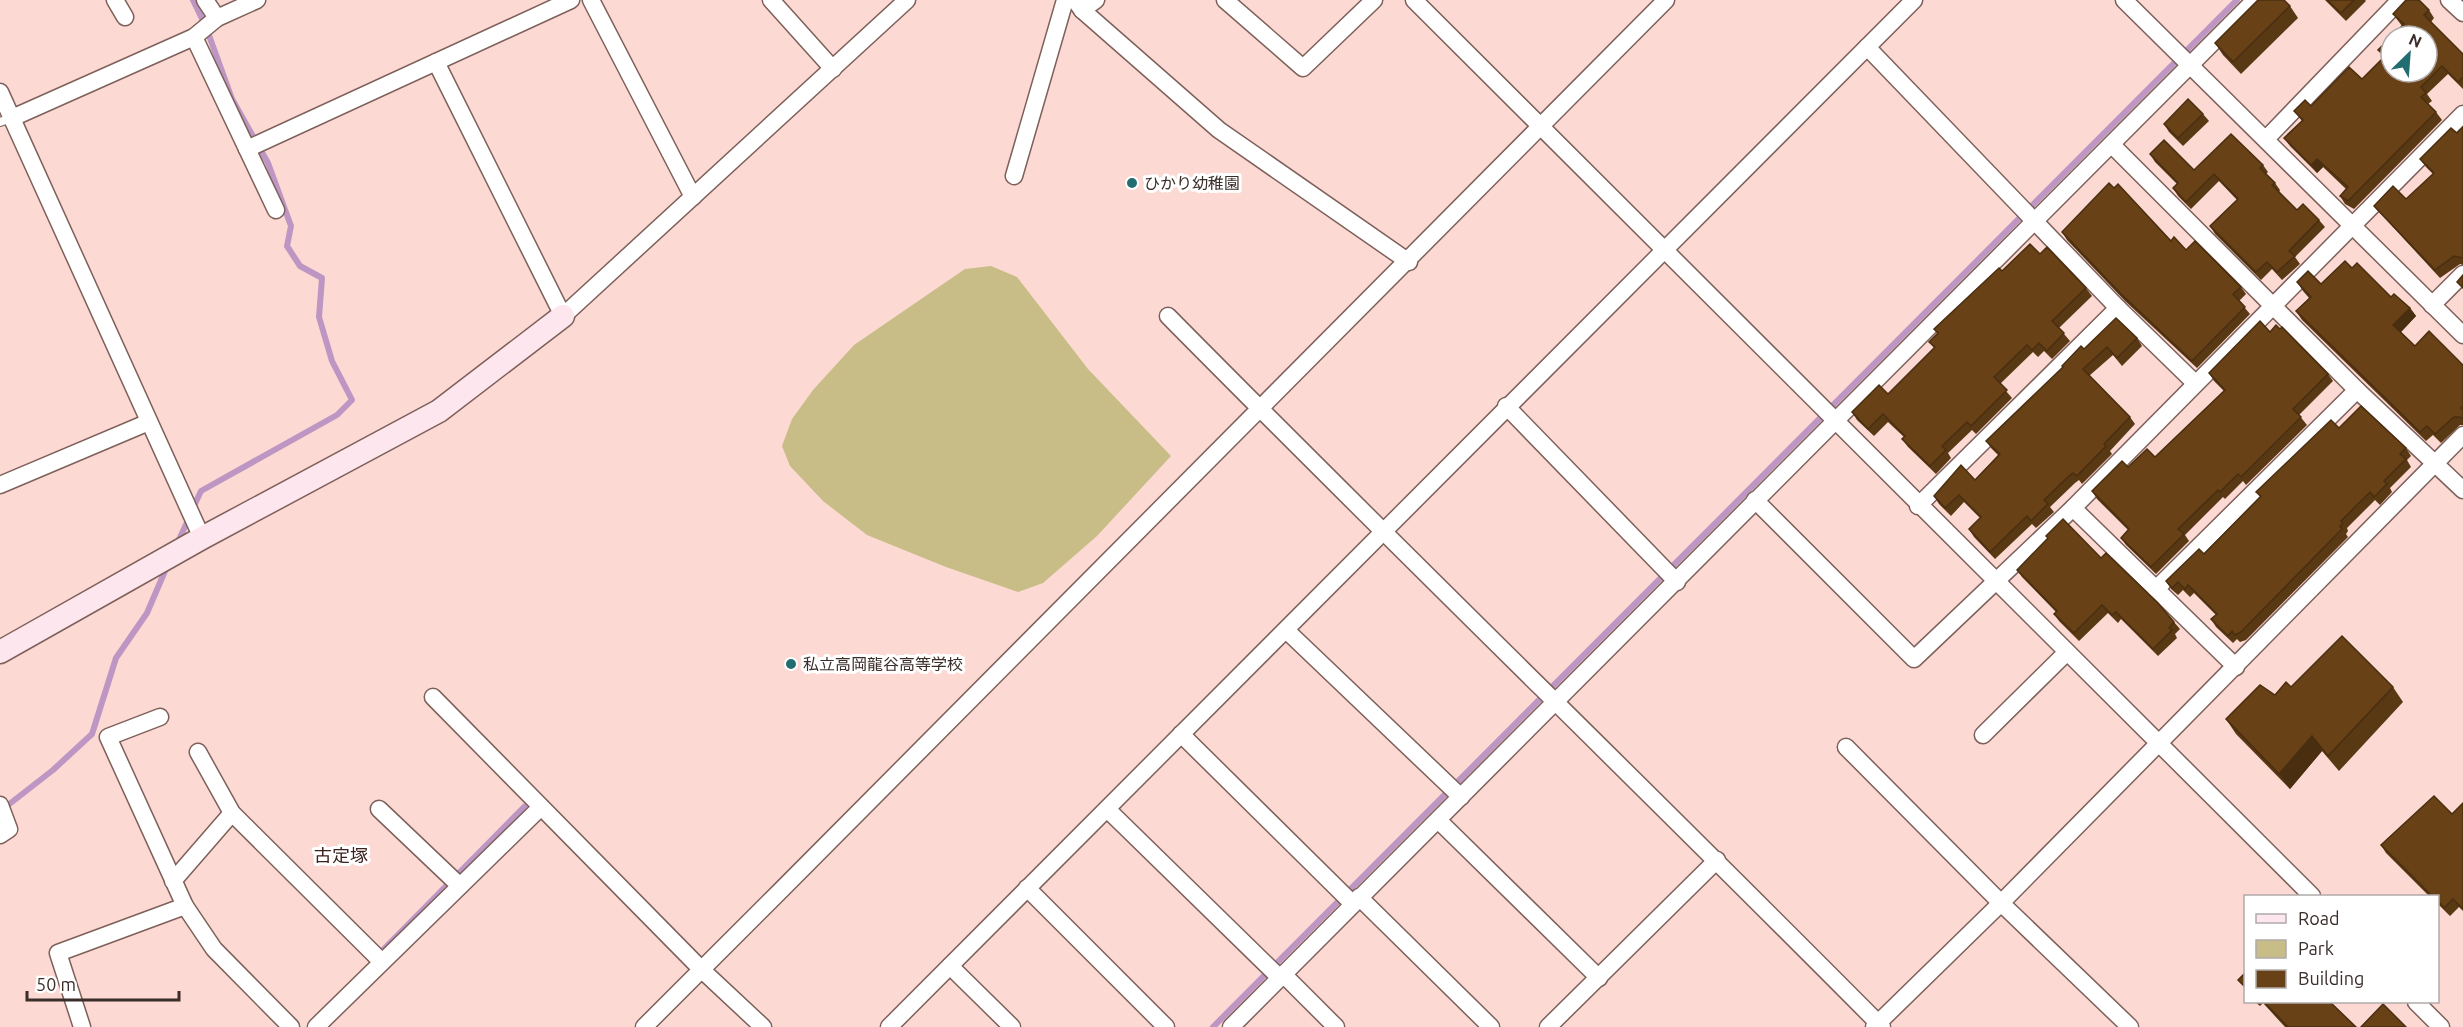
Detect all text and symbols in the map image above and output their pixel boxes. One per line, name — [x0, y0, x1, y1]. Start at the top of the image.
north arrow — [2379, 24, 2439, 84]
text: N — [2406, 30, 2425, 51]
place label: ひかり幼稚園 — [1144, 174, 1240, 192]
marker: ひかり幼稚園 — [1125, 176, 1139, 190]
place label: 私立高岡龍谷高等学校 — [803, 655, 963, 673]
marker: 私立高岡龍谷高等学校 — [784, 657, 798, 671]
district label: 古定塚 — [314, 845, 368, 865]
legend — [2244, 895, 2439, 1003]
text: Road — [2298, 908, 2340, 928]
text: Park — [2298, 938, 2334, 958]
scale bar — [27, 964, 178, 1002]
text: Building — [2298, 968, 2364, 988]
text: 50 m — [36, 974, 76, 994]

